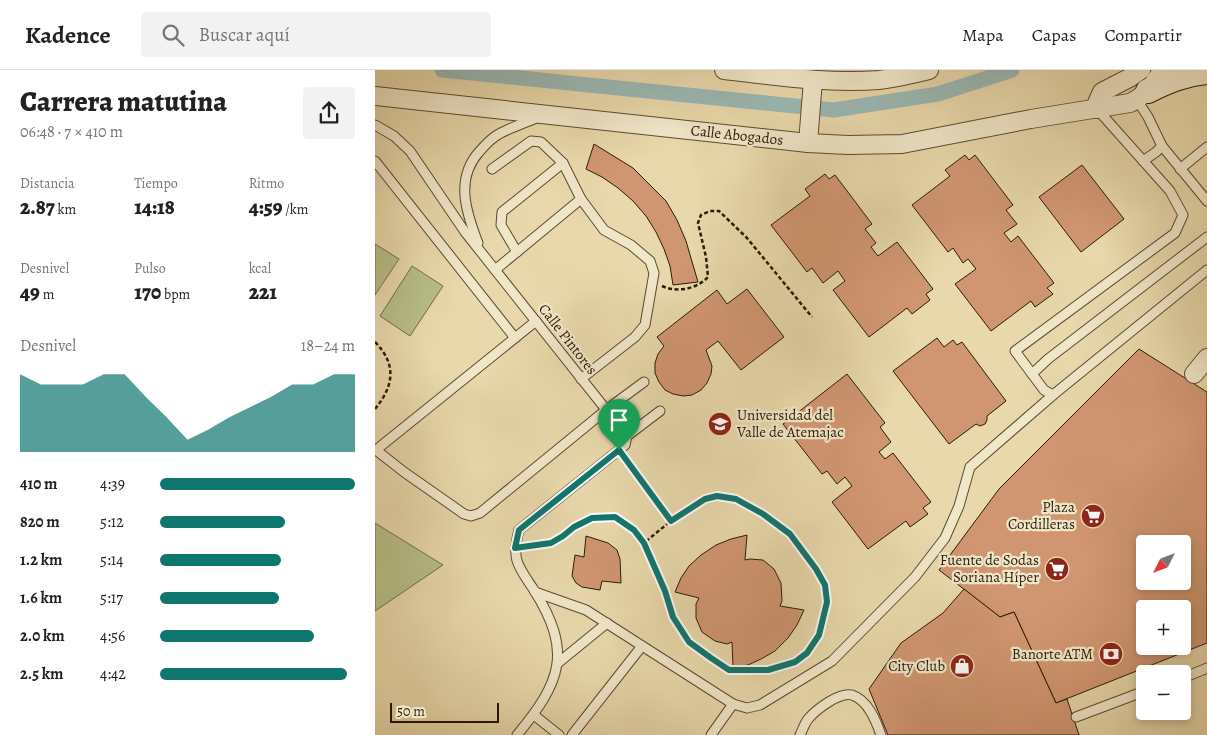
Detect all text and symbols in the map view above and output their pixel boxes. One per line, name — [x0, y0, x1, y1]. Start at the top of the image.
search box — [141, 12, 491, 57]
text: Kadence — [25, 19, 111, 51]
icon: search — [159, 21, 187, 49]
text: Buscar aquí — [199, 22, 290, 48]
text: Mapa — [962, 23, 1004, 47]
text: Capas — [1032, 23, 1076, 47]
text: Compartir — [1104, 23, 1182, 47]
text: Carrera matutina — [20, 83, 227, 121]
button: share — [303, 87, 355, 139]
street label: Calle Abogados — [690, 120, 784, 150]
text: 06:48 · 7 × 410 m — [20, 121, 123, 143]
text: Distancia — [20, 174, 75, 193]
text: Tiempo — [134, 174, 178, 193]
text: Ritmo — [249, 174, 284, 193]
text: 2.87 — [20, 193, 55, 221]
text: 14:18 — [134, 193, 175, 221]
text: 4:59 — [249, 193, 282, 221]
text: km — [55, 200, 76, 219]
text: /km — [282, 200, 308, 219]
text: Desnivel — [20, 259, 69, 278]
text: Pulso — [134, 259, 166, 278]
text: kcal — [249, 259, 271, 278]
text: 49 — [20, 278, 40, 306]
text: 170 — [134, 278, 161, 306]
text: 221 — [249, 278, 277, 306]
text: m — [40, 285, 54, 304]
text: bpm — [161, 285, 190, 304]
street label: Calle Pintores — [534, 299, 602, 379]
text: Desnivel — [20, 335, 76, 357]
text: 18–24 m — [301, 335, 355, 357]
pin — [598, 399, 640, 450]
place label: Universidad del Valle de Atemajac — [736, 405, 844, 442]
icon: arrive — [605, 406, 633, 434]
school or university icon: Universidad del Valle de Atemajac — [707, 411, 733, 437]
text: 410 m — [20, 473, 58, 495]
text: 4:39 — [100, 473, 125, 495]
place label: Plaza Cordilleras — [1008, 497, 1075, 534]
supermarket icon: Plaza Cordilleras — [1080, 503, 1106, 529]
text: 820 m — [20, 511, 60, 533]
text: 5:12 — [100, 511, 124, 533]
north arrow — [1136, 535, 1191, 590]
map controls — [1136, 535, 1191, 720]
text: 1.2 km — [20, 549, 62, 571]
text: 5:14 — [100, 549, 123, 571]
place label: Fuente de Sodas Soriana Híper — [940, 550, 1039, 587]
supermarket icon: Fuente de Sodas Soriana Híper — [1044, 556, 1070, 582]
text: 1.6 km — [20, 587, 62, 609]
text: 5:17 — [100, 587, 123, 609]
button: + — [1136, 600, 1191, 655]
text: 2.0 km — [20, 625, 65, 647]
text: 4:56 — [100, 625, 125, 647]
bank icon: Banorte ATM — [1098, 641, 1124, 667]
place label: Banorte ATM — [1012, 644, 1093, 664]
shop icon: City Club — [949, 653, 975, 679]
place label: City Club — [888, 656, 945, 676]
text: 2.5 km — [20, 663, 63, 685]
text: 4:42 — [100, 663, 126, 685]
button: − — [1136, 665, 1191, 720]
scale bar — [390, 700, 499, 723]
text: 50 m — [397, 702, 425, 721]

